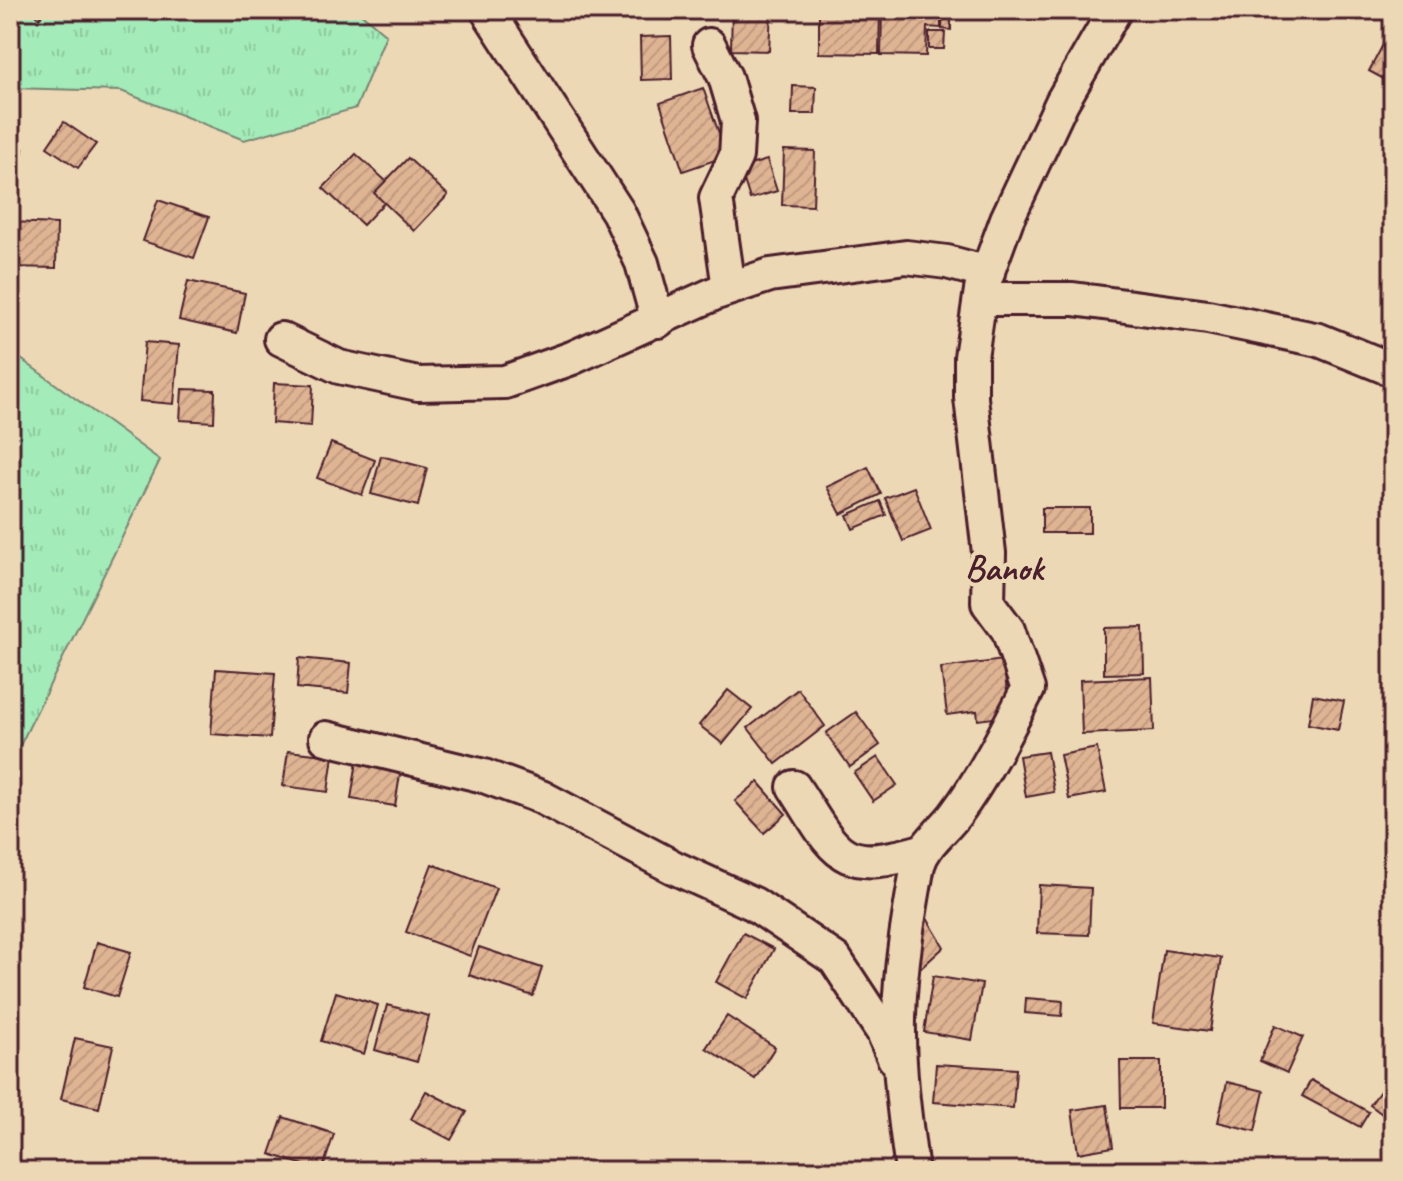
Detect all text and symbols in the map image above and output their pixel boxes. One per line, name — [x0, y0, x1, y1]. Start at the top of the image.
district label: Banok — [965, 545, 1046, 591]

